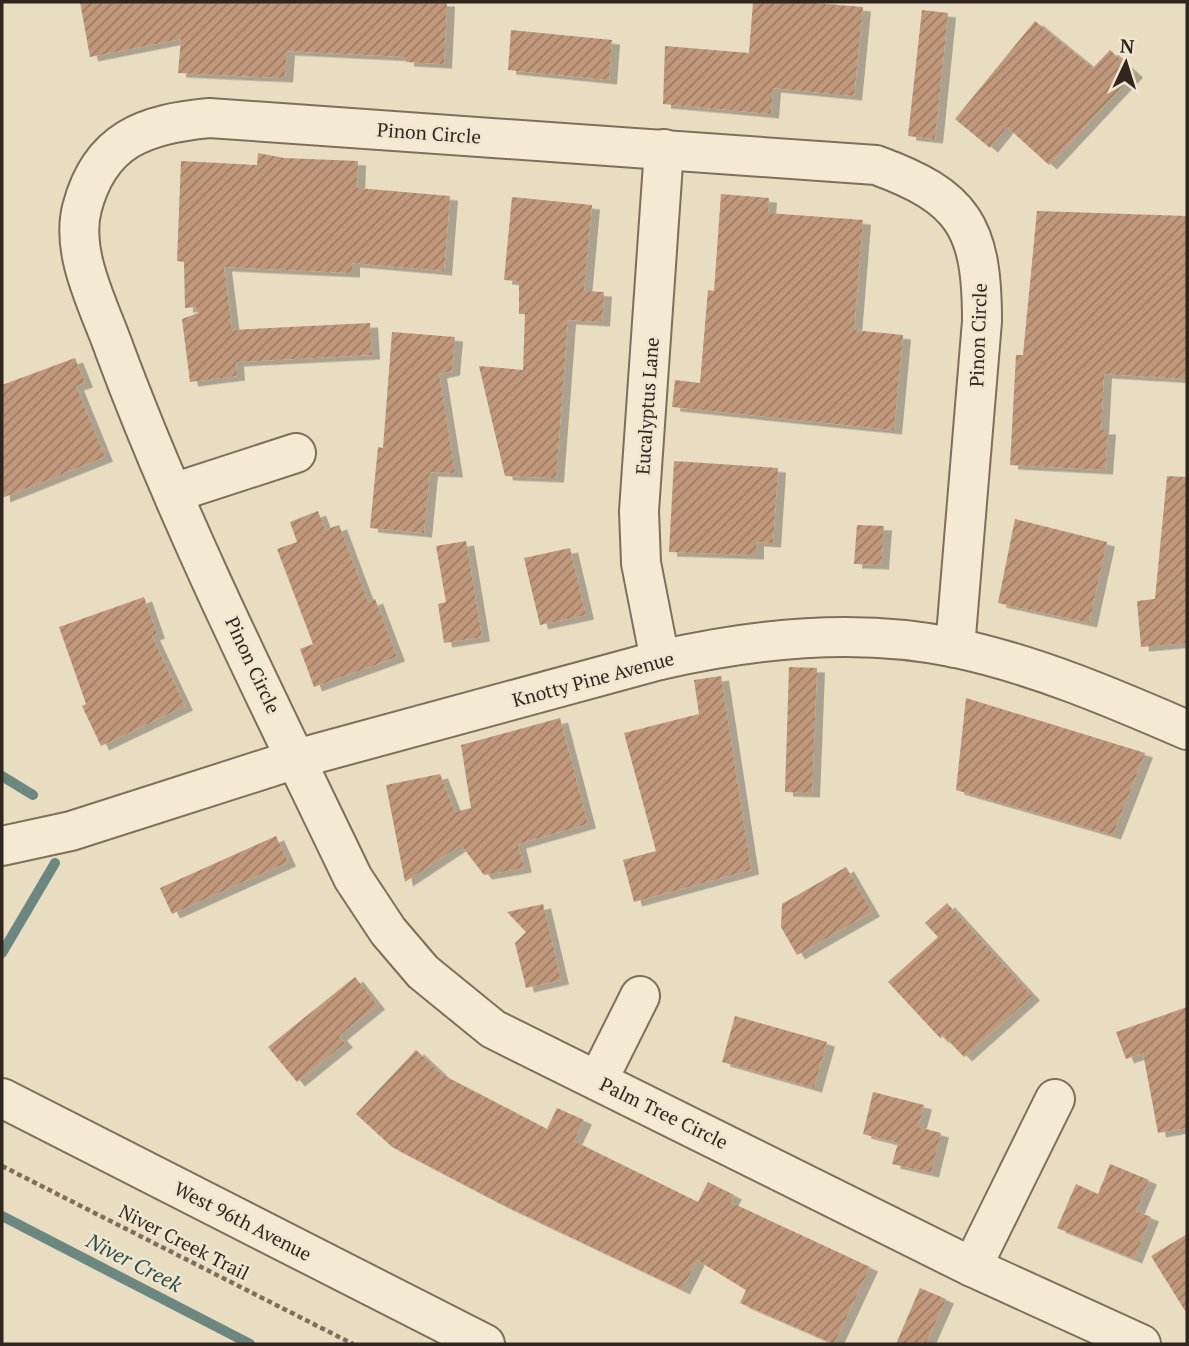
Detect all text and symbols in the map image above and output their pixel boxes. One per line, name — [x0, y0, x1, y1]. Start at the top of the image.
north arrow — [1091, 28, 1161, 98]
text: N — [1119, 33, 1136, 59]
street label: Pinon Circle — [376, 116, 482, 149]
street label: Pinon Circle — [963, 283, 992, 387]
street label: Eucalyptus Lane — [629, 336, 664, 476]
street label: Pinon Circle — [220, 612, 287, 717]
street label: Knotty Pine Avenue — [509, 645, 677, 712]
street label: Palm Tree Circle — [596, 1071, 732, 1154]
street label: West 96th Avenue — [170, 1175, 316, 1266]
street label: Niver Creek Trail — [115, 1199, 253, 1285]
water label: Niver Creek — [82, 1228, 186, 1298]

